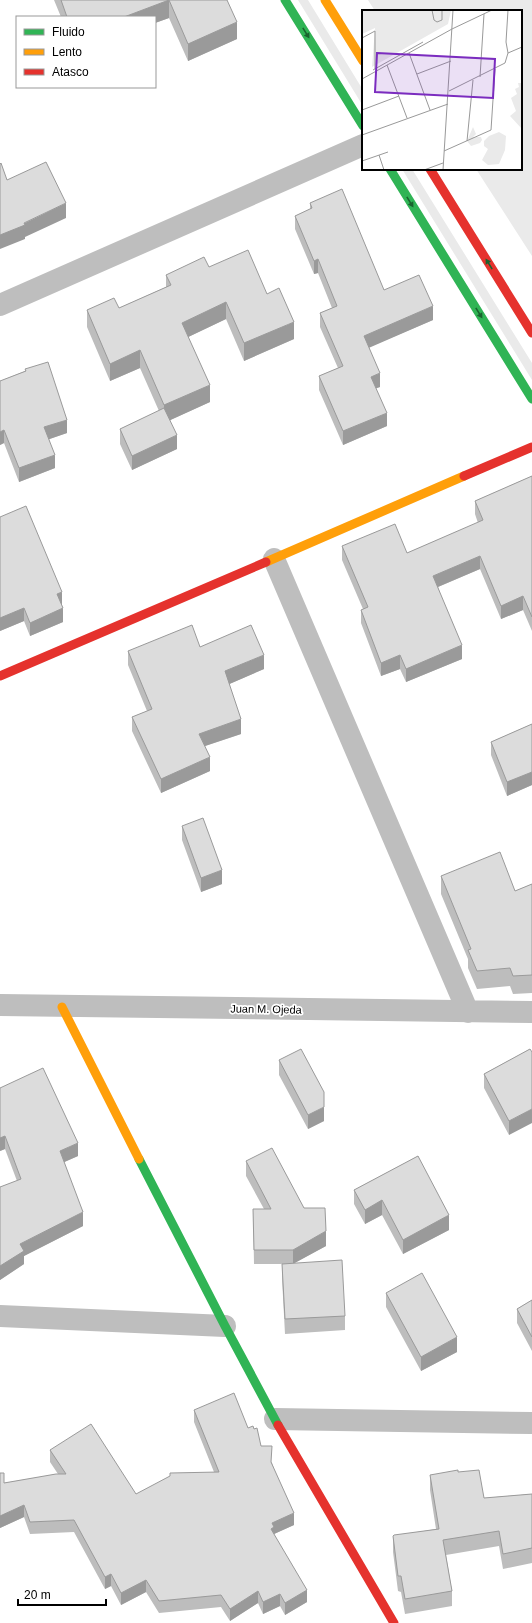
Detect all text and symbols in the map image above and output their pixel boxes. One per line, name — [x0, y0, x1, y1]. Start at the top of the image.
inset map — [362, 10, 522, 170]
legend — [16, 16, 156, 88]
text: Fluido — [52, 25, 85, 39]
one-way arrow — [302, 27, 309, 39]
text: Lento — [52, 45, 82, 59]
text: Atasco — [52, 65, 89, 79]
one-way arrow — [407, 196, 414, 208]
one-way arrow — [486, 258, 493, 270]
one-way arrow — [475, 307, 482, 319]
street label: Juan M. Ojeda — [230, 1002, 303, 1016]
scale bar — [18, 1581, 106, 1607]
text: 20 m — [24, 1588, 51, 1602]

